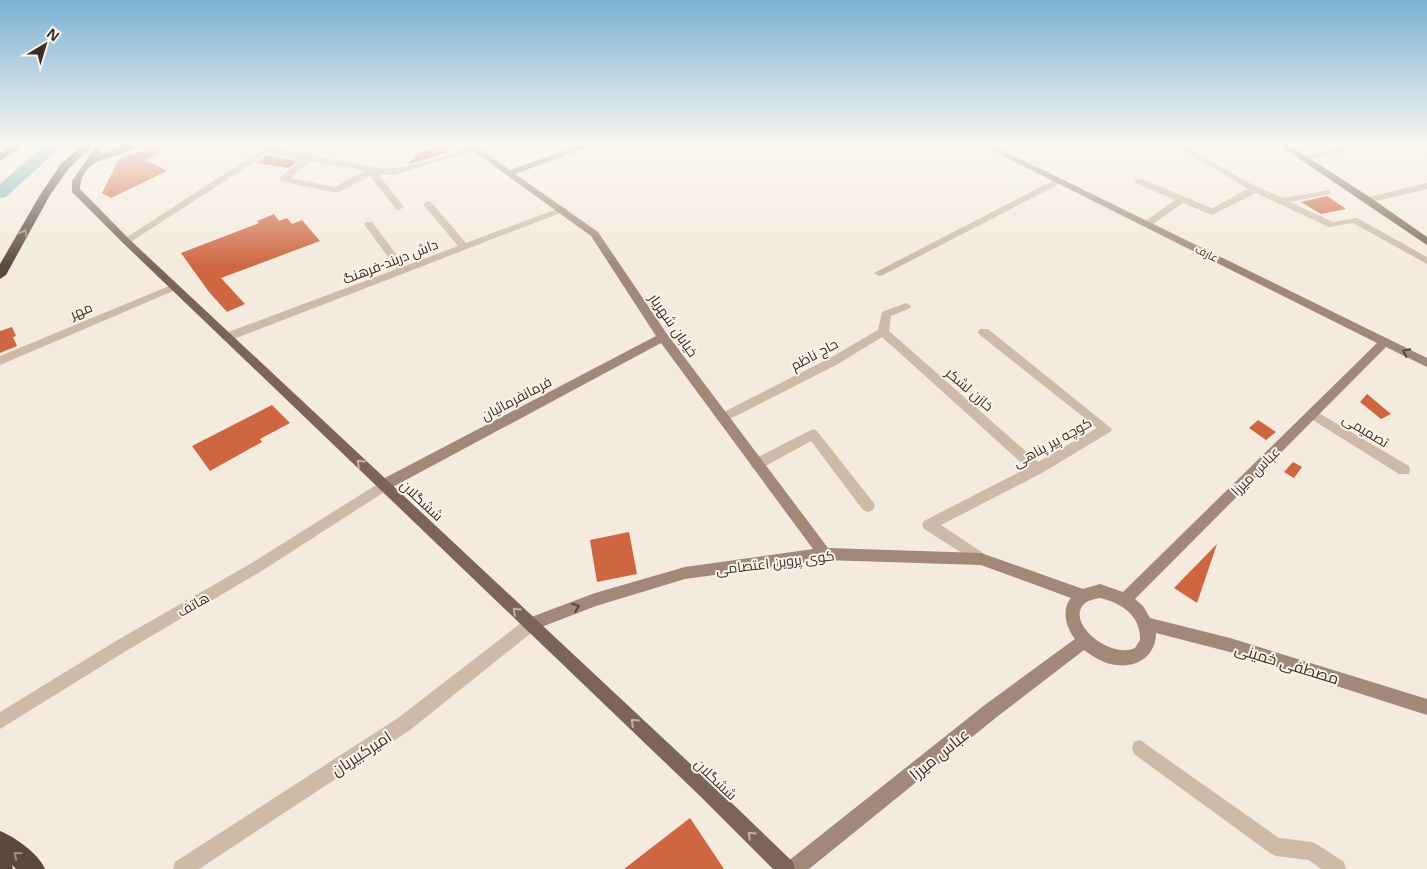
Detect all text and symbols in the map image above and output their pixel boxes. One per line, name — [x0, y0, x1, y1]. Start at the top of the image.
north arrow — [20, 20, 70, 70]
text: N — [43, 23, 64, 45]
one-way arrow — [17, 229, 27, 238]
street label: داش دربند-فرهنگ — [340, 234, 440, 288]
street label: عارف — [1193, 241, 1221, 265]
street label: خیابان شهریار — [645, 289, 703, 361]
street label: مهر — [66, 297, 95, 324]
street label: حاج ناظم — [787, 334, 842, 375]
one-way arrow — [1402, 348, 1411, 359]
street label: خازن لشکر — [941, 362, 998, 415]
street label: فرمانفرمائیان — [477, 372, 555, 424]
street label: تصمیمی — [1339, 409, 1393, 451]
street label: کوچه پیر پناهی — [1009, 412, 1095, 472]
street label: عباس میرزا — [1226, 442, 1284, 500]
one-way arrow — [357, 460, 366, 469]
street label: ششگلان — [396, 475, 448, 525]
street label: کوی پروین اعتصامی — [715, 545, 836, 580]
street label: هاتف — [174, 587, 212, 621]
one-way arrow — [571, 603, 580, 613]
one-way arrow — [513, 608, 522, 617]
street label: مصطفی خمینی — [1232, 637, 1342, 689]
one-way arrow — [631, 719, 640, 728]
street label: عباس میرزا — [905, 723, 973, 785]
street label: امیرکبیریان — [327, 725, 395, 781]
street label: ششگلان — [691, 754, 741, 804]
one-way arrow — [748, 832, 757, 841]
one-way arrow — [14, 853, 23, 861]

